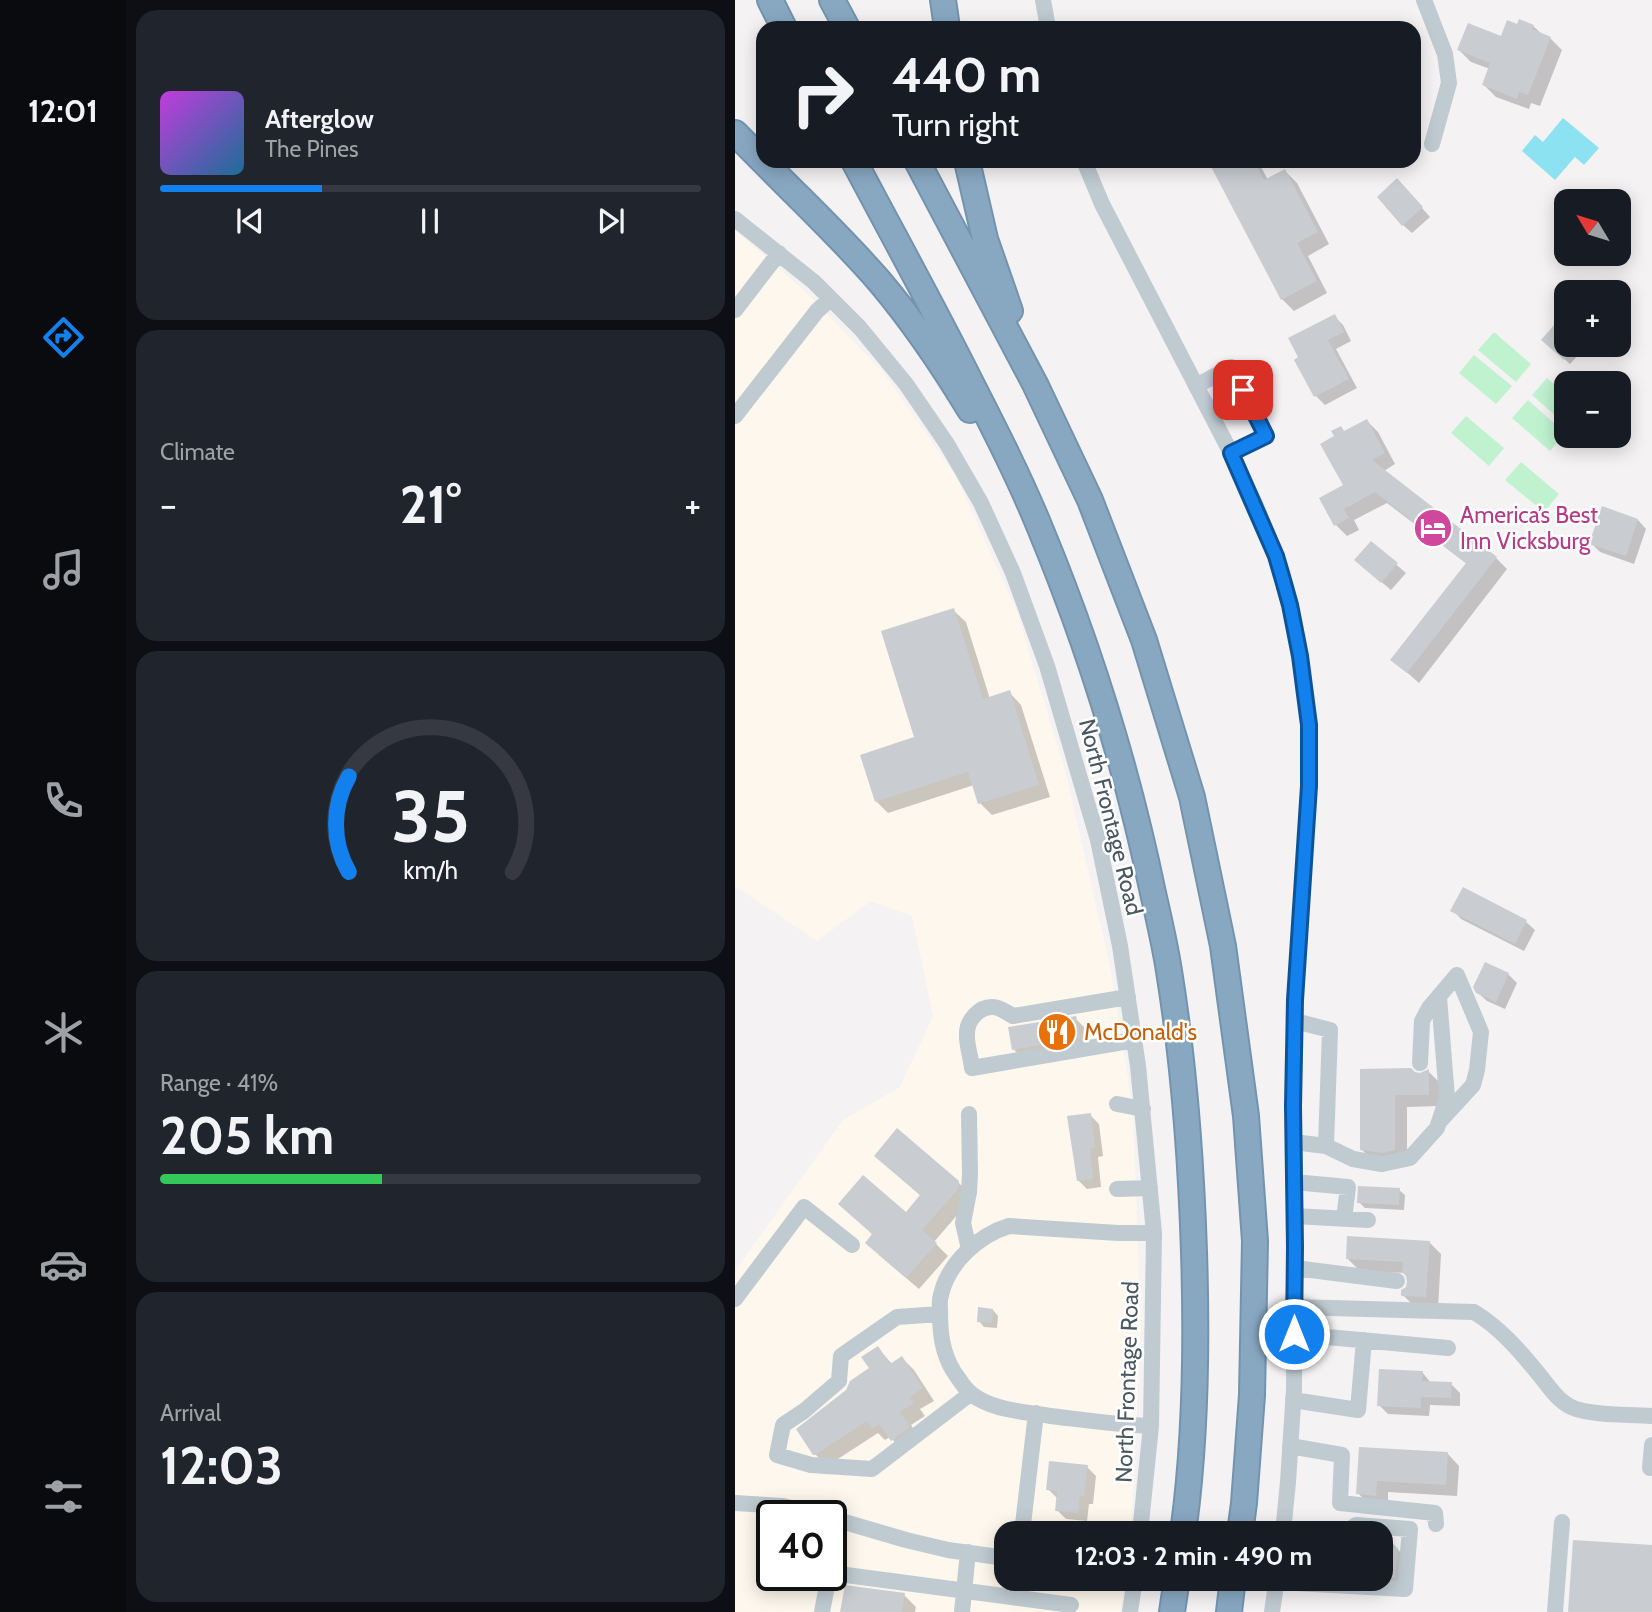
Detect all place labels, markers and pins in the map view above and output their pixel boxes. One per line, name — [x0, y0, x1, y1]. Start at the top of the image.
pin — [1213, 360, 1273, 420]
place label: America’s Best Inn Vicksburg — [1460, 501, 1598, 555]
hotel icon: America’s Best Inn Vicksburg — [1412, 507, 1454, 549]
restaurant icon: McDonald's — [1036, 1011, 1078, 1053]
place label: McDonald's — [1084, 1018, 1197, 1046]

